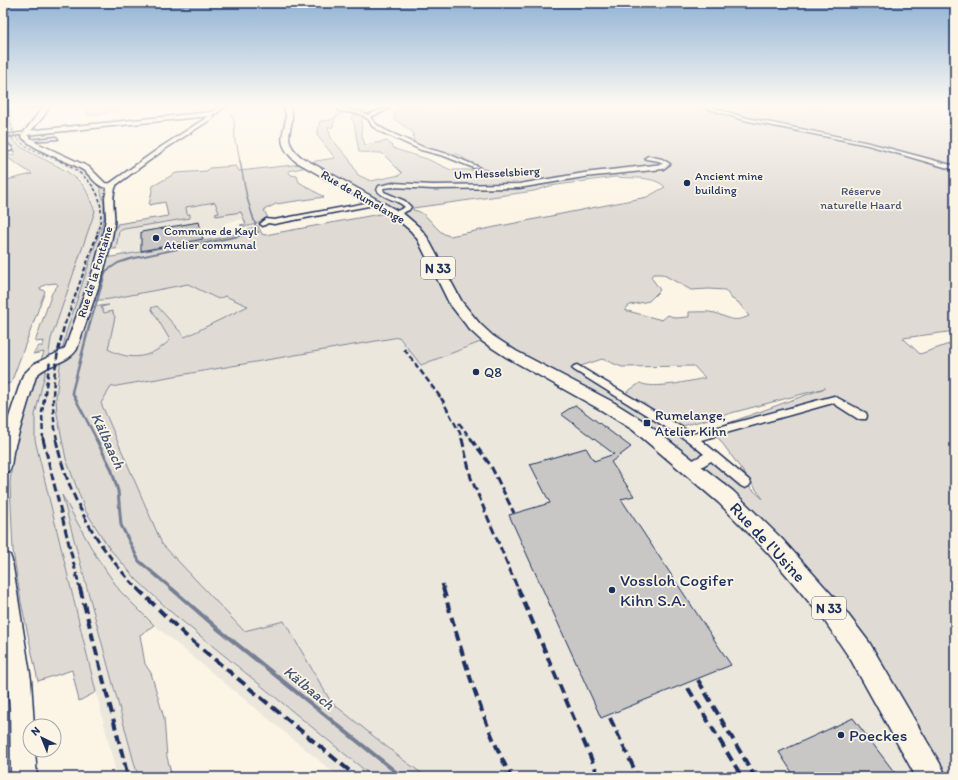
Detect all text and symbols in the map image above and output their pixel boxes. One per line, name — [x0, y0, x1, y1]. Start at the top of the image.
street label: Um Hesselsbierg — [454, 164, 541, 182]
street label: Rue de Rumelange — [318, 167, 408, 227]
place label: Ancient mine building — [695, 169, 763, 197]
marker: Ancient mine building — [682, 178, 692, 188]
park label: Réserve naturelle Haard — [820, 184, 902, 212]
street label: Rue de la Fontaine — [74, 224, 116, 319]
place label: Commune de Kayl Atelier communal — [164, 224, 258, 252]
marker: Commune de Kayl Atelier communal — [151, 233, 161, 243]
road number: N 33 — [421, 257, 455, 279]
place label: Q8 — [484, 364, 502, 381]
marker: Q8 — [471, 367, 481, 377]
place label: Rumelange, Atelier Kihn — [655, 407, 727, 440]
water label: Kälbaach — [87, 410, 129, 473]
marker: Rumelange, Atelier Kihn — [642, 418, 652, 428]
street label: Rue de l'Usine — [726, 498, 810, 586]
place label: Vossloh Cogifer Kihn S.A. — [620, 570, 734, 610]
marker: Vossloh Cogifer Kihn S.A. — [607, 585, 617, 595]
road number: N 33 — [812, 597, 846, 619]
water label: Kälbaach — [280, 662, 339, 714]
north arrow — [22, 718, 62, 758]
text: N — [28, 724, 43, 738]
place label: Poeckes — [849, 725, 907, 745]
marker: Poeckes — [836, 730, 846, 740]

